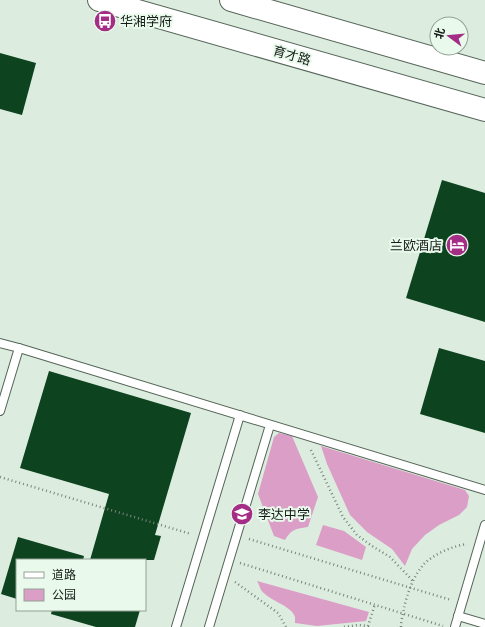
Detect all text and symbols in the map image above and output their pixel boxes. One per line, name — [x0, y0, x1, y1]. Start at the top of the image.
bus stop icon: 华湘学府 — [92, 8, 118, 34]
place label: 华湘学府 — [120, 14, 172, 29]
north arrow — [429, 16, 469, 56]
text: 北 — [432, 26, 448, 40]
street label: 育才路 — [271, 43, 313, 68]
hotel icon: 兰欧酒店 — [444, 232, 470, 258]
place label: 兰欧酒店 — [390, 238, 442, 253]
school or university icon: 李达中学 — [229, 501, 255, 527]
place label: 李达中学 — [258, 507, 310, 522]
legend — [16, 559, 146, 611]
text: 道路 — [52, 568, 76, 582]
text: 公园 — [52, 588, 76, 602]

